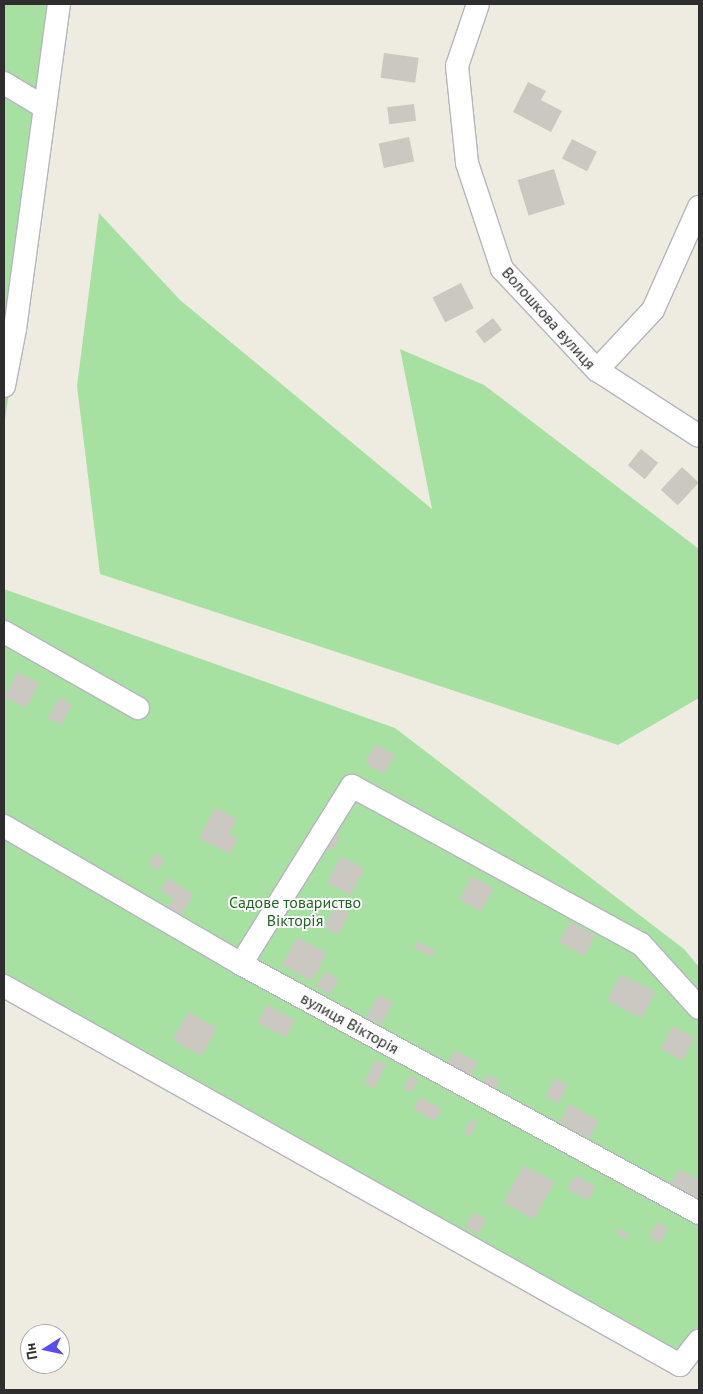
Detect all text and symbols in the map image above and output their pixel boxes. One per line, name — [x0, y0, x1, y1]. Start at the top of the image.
street label: Волошкова вулиця — [498, 263, 600, 373]
park label: Садове товариство Вікторія — [229, 892, 361, 930]
street label: вулиця Вікторія — [298, 988, 402, 1058]
north arrow — [20, 1324, 70, 1374]
text: Пн — [21, 1342, 42, 1361]

